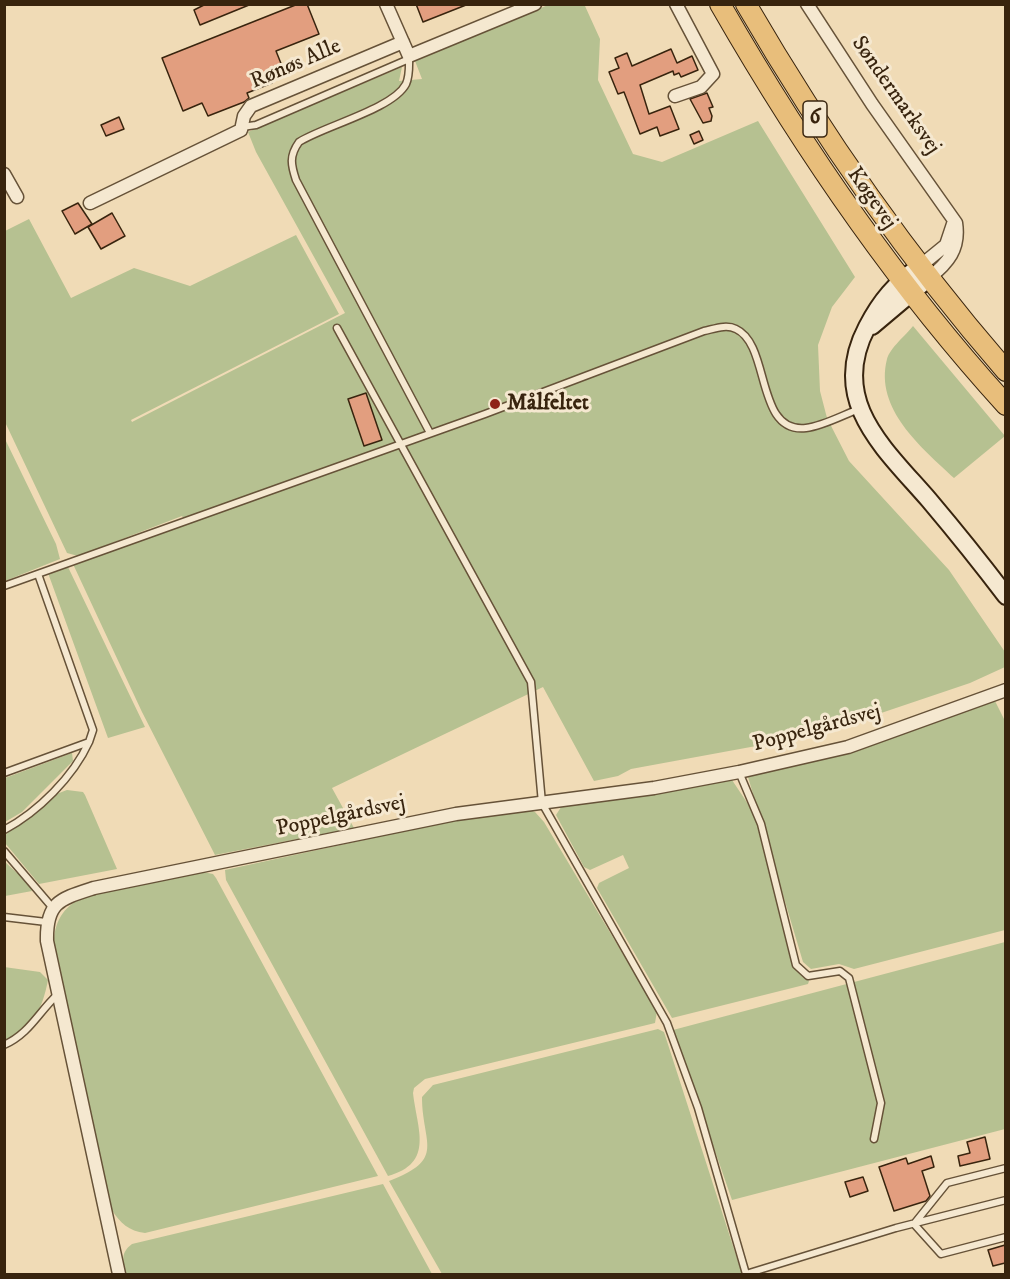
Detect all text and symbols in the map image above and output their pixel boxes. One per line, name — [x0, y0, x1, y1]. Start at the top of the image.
street label: Søndermarksvej — [845, 32, 945, 160]
street label: Rønøs Alle — [247, 34, 345, 96]
road number: 6 — [803, 101, 827, 137]
street label: Køgevej — [840, 163, 902, 235]
place label: Målfeltet — [507, 391, 589, 417]
marker: Målfeltet — [488, 397, 502, 411]
street label: Poppelgårdsvej — [750, 699, 884, 759]
street label: Poppelgårdsvej — [274, 790, 408, 844]

